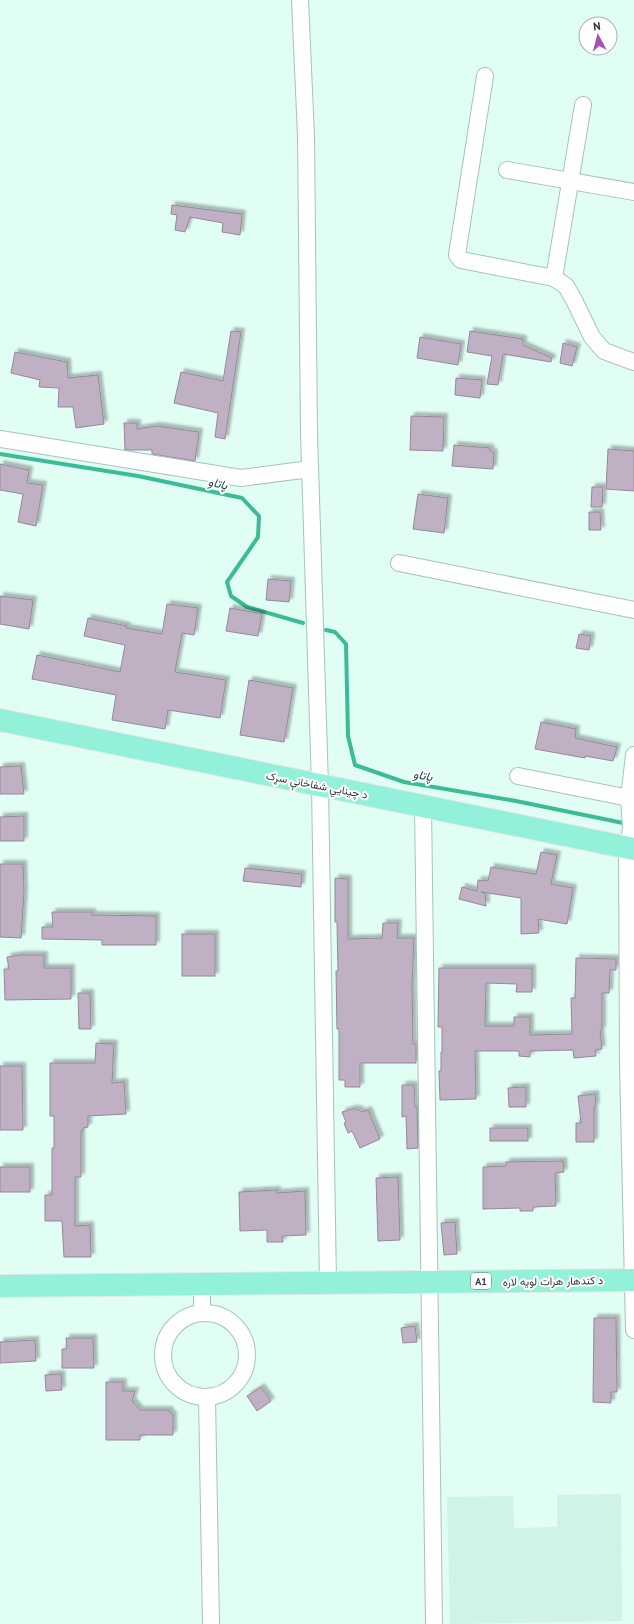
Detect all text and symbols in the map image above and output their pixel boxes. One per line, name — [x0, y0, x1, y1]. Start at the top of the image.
north arrow — [578, 16, 618, 56]
text: N — [592, 19, 601, 33]
water label: پاتاو — [207, 474, 229, 493]
water label: پاتاو — [412, 766, 434, 785]
street label: د چينايي شفاخانې سړک — [264, 768, 369, 806]
road number: A1 — [471, 1273, 491, 1289]
street label: د کندهار هرات لویه لاره — [503, 1273, 603, 1289]

